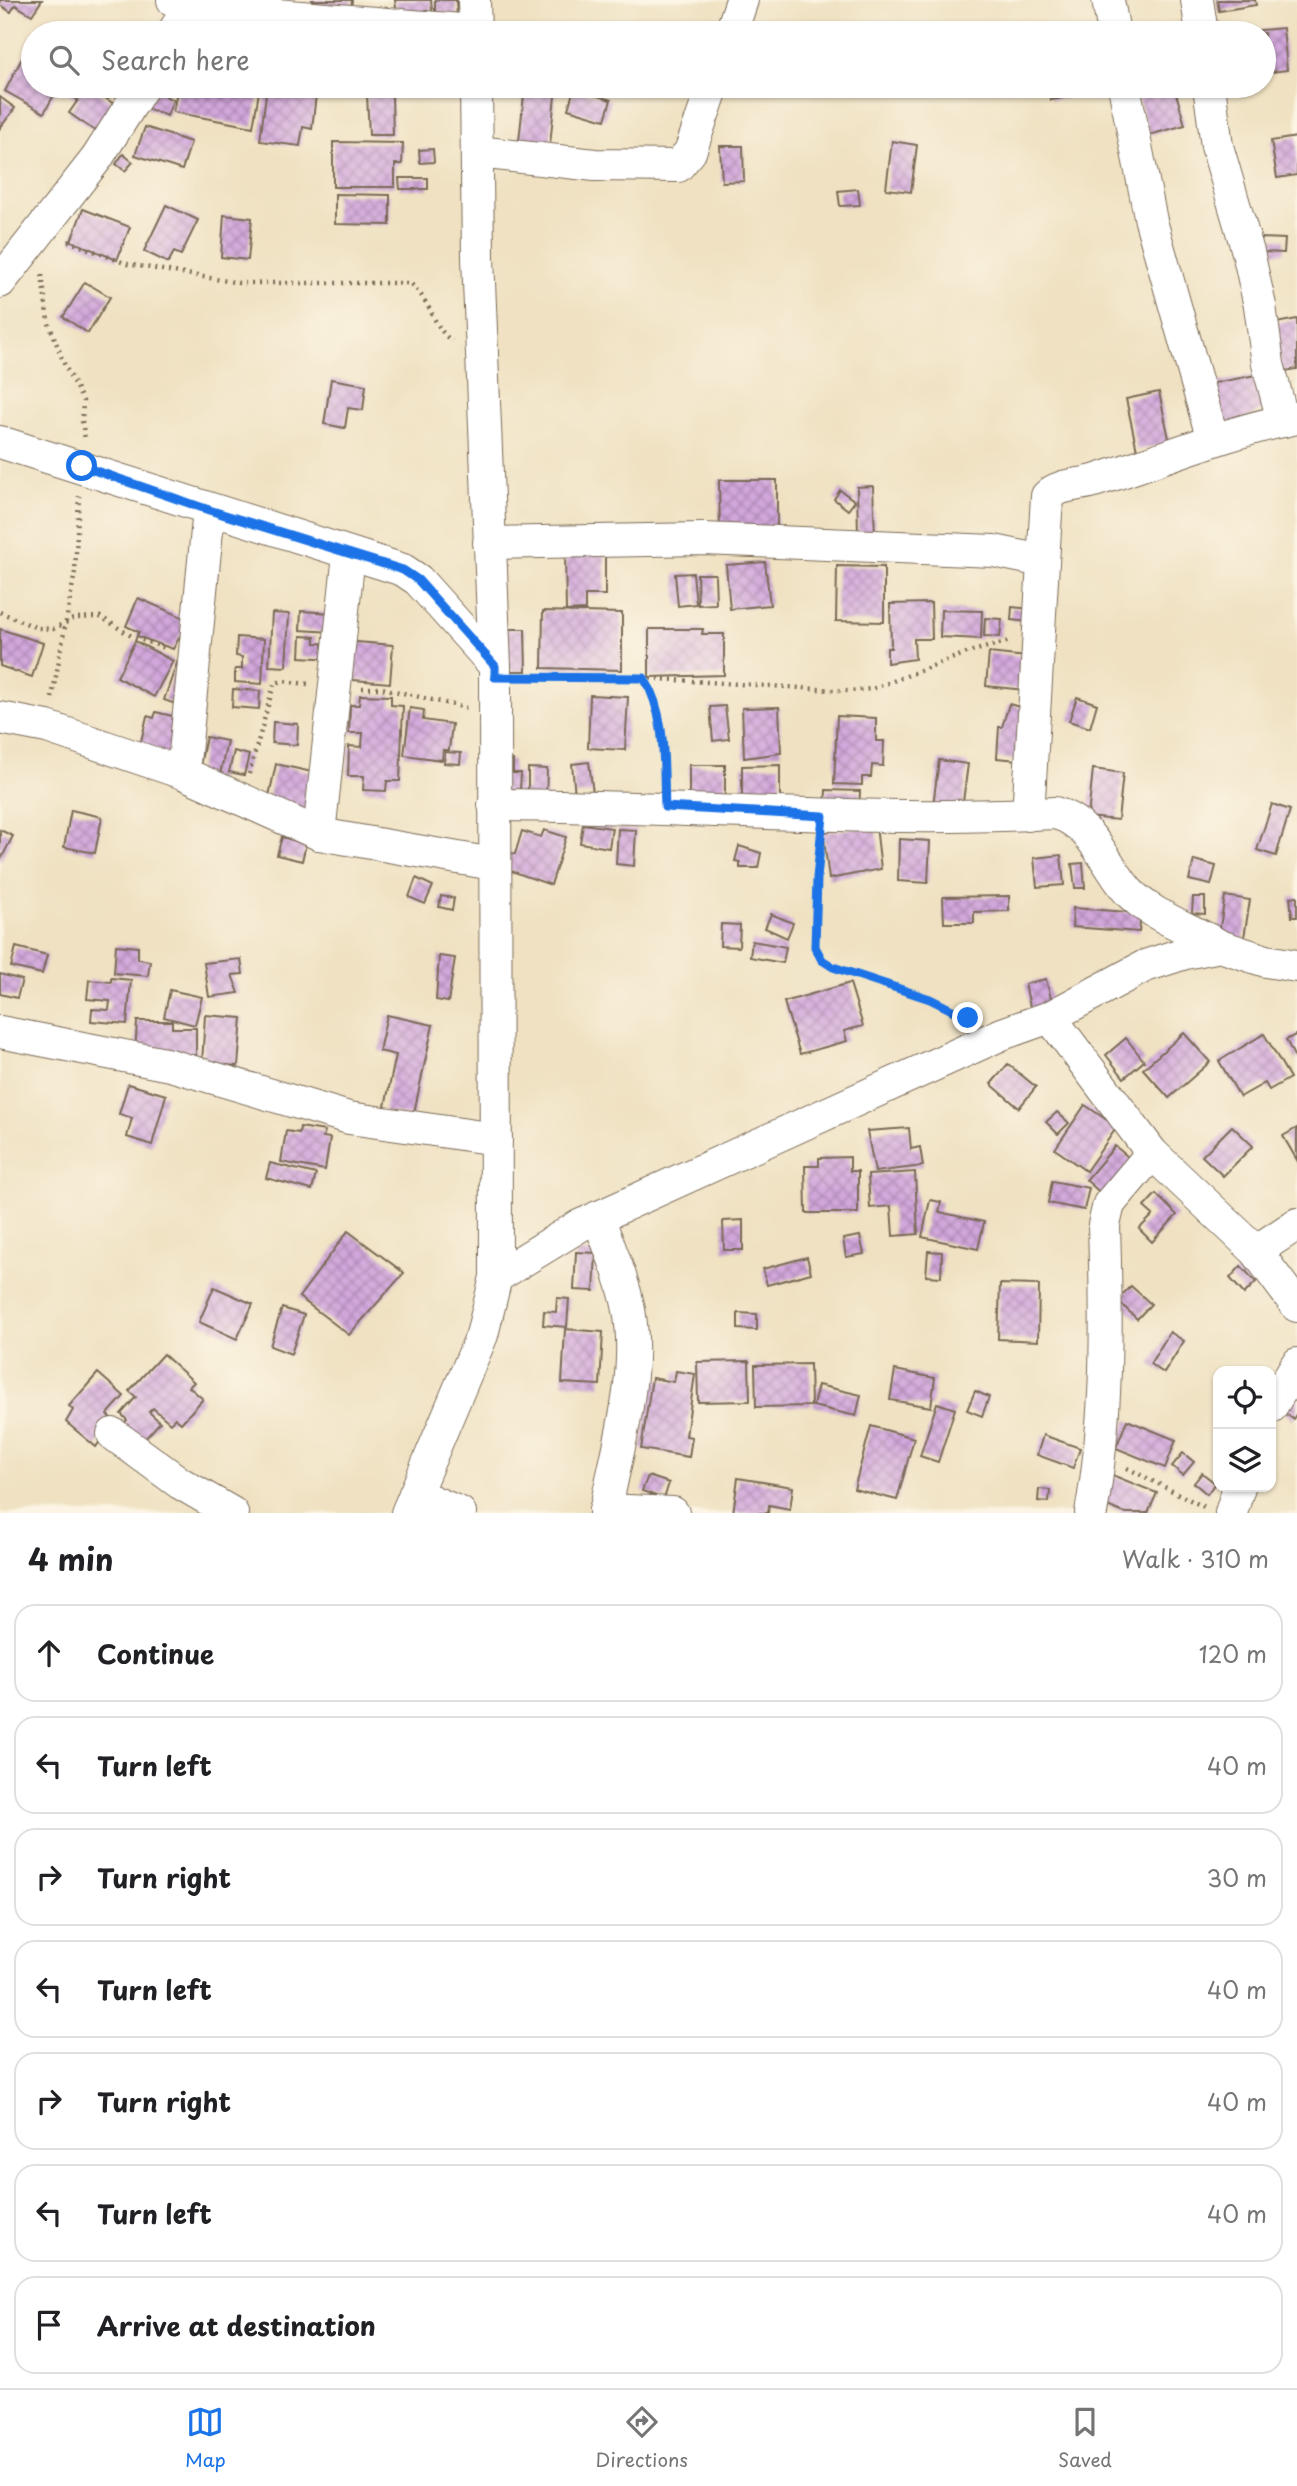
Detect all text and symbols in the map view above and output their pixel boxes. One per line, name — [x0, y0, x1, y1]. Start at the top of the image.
search box — [21, 21, 1276, 98]
text: Search here — [101, 40, 250, 79]
icon: search — [45, 41, 83, 79]
route start — [66, 450, 97, 481]
route end — [952, 1002, 983, 1033]
map controls — [1213, 1366, 1276, 1492]
button: locate — [1213, 1366, 1276, 1429]
button: layers — [1213, 1429, 1276, 1492]
text: 4 min — [28, 1536, 114, 1581]
text: Walk · 310 m — [1122, 1541, 1269, 1576]
icon: ahead — [30, 1634, 68, 1672]
text: Continue — [97, 1634, 214, 1673]
text: 120 m — [1199, 1636, 1267, 1671]
icon: left — [30, 1746, 68, 1784]
text: Turn left — [97, 1746, 212, 1785]
text: 40 m — [1207, 1748, 1267, 1783]
icon: right — [30, 1858, 68, 1896]
text: Turn right — [97, 1858, 231, 1897]
text: 30 m — [1206, 1860, 1267, 1895]
icon: left — [30, 1970, 68, 2008]
text: Turn left — [97, 1970, 212, 2009]
text: 40 m — [1207, 1972, 1267, 2007]
icon: right — [30, 2082, 68, 2120]
text: Turn right — [97, 2082, 231, 2121]
text: 40 m — [1207, 2084, 1267, 2119]
icon: left — [30, 2194, 68, 2232]
text: Turn left — [97, 2194, 212, 2233]
text: 40 m — [1207, 2196, 1267, 2231]
icon: arrive — [30, 2306, 68, 2344]
text: Arrive at destination — [97, 2306, 376, 2345]
tab: Map — [185, 2403, 226, 2473]
tab: Directions — [596, 2403, 688, 2473]
tab: Saved — [1058, 2403, 1112, 2473]

